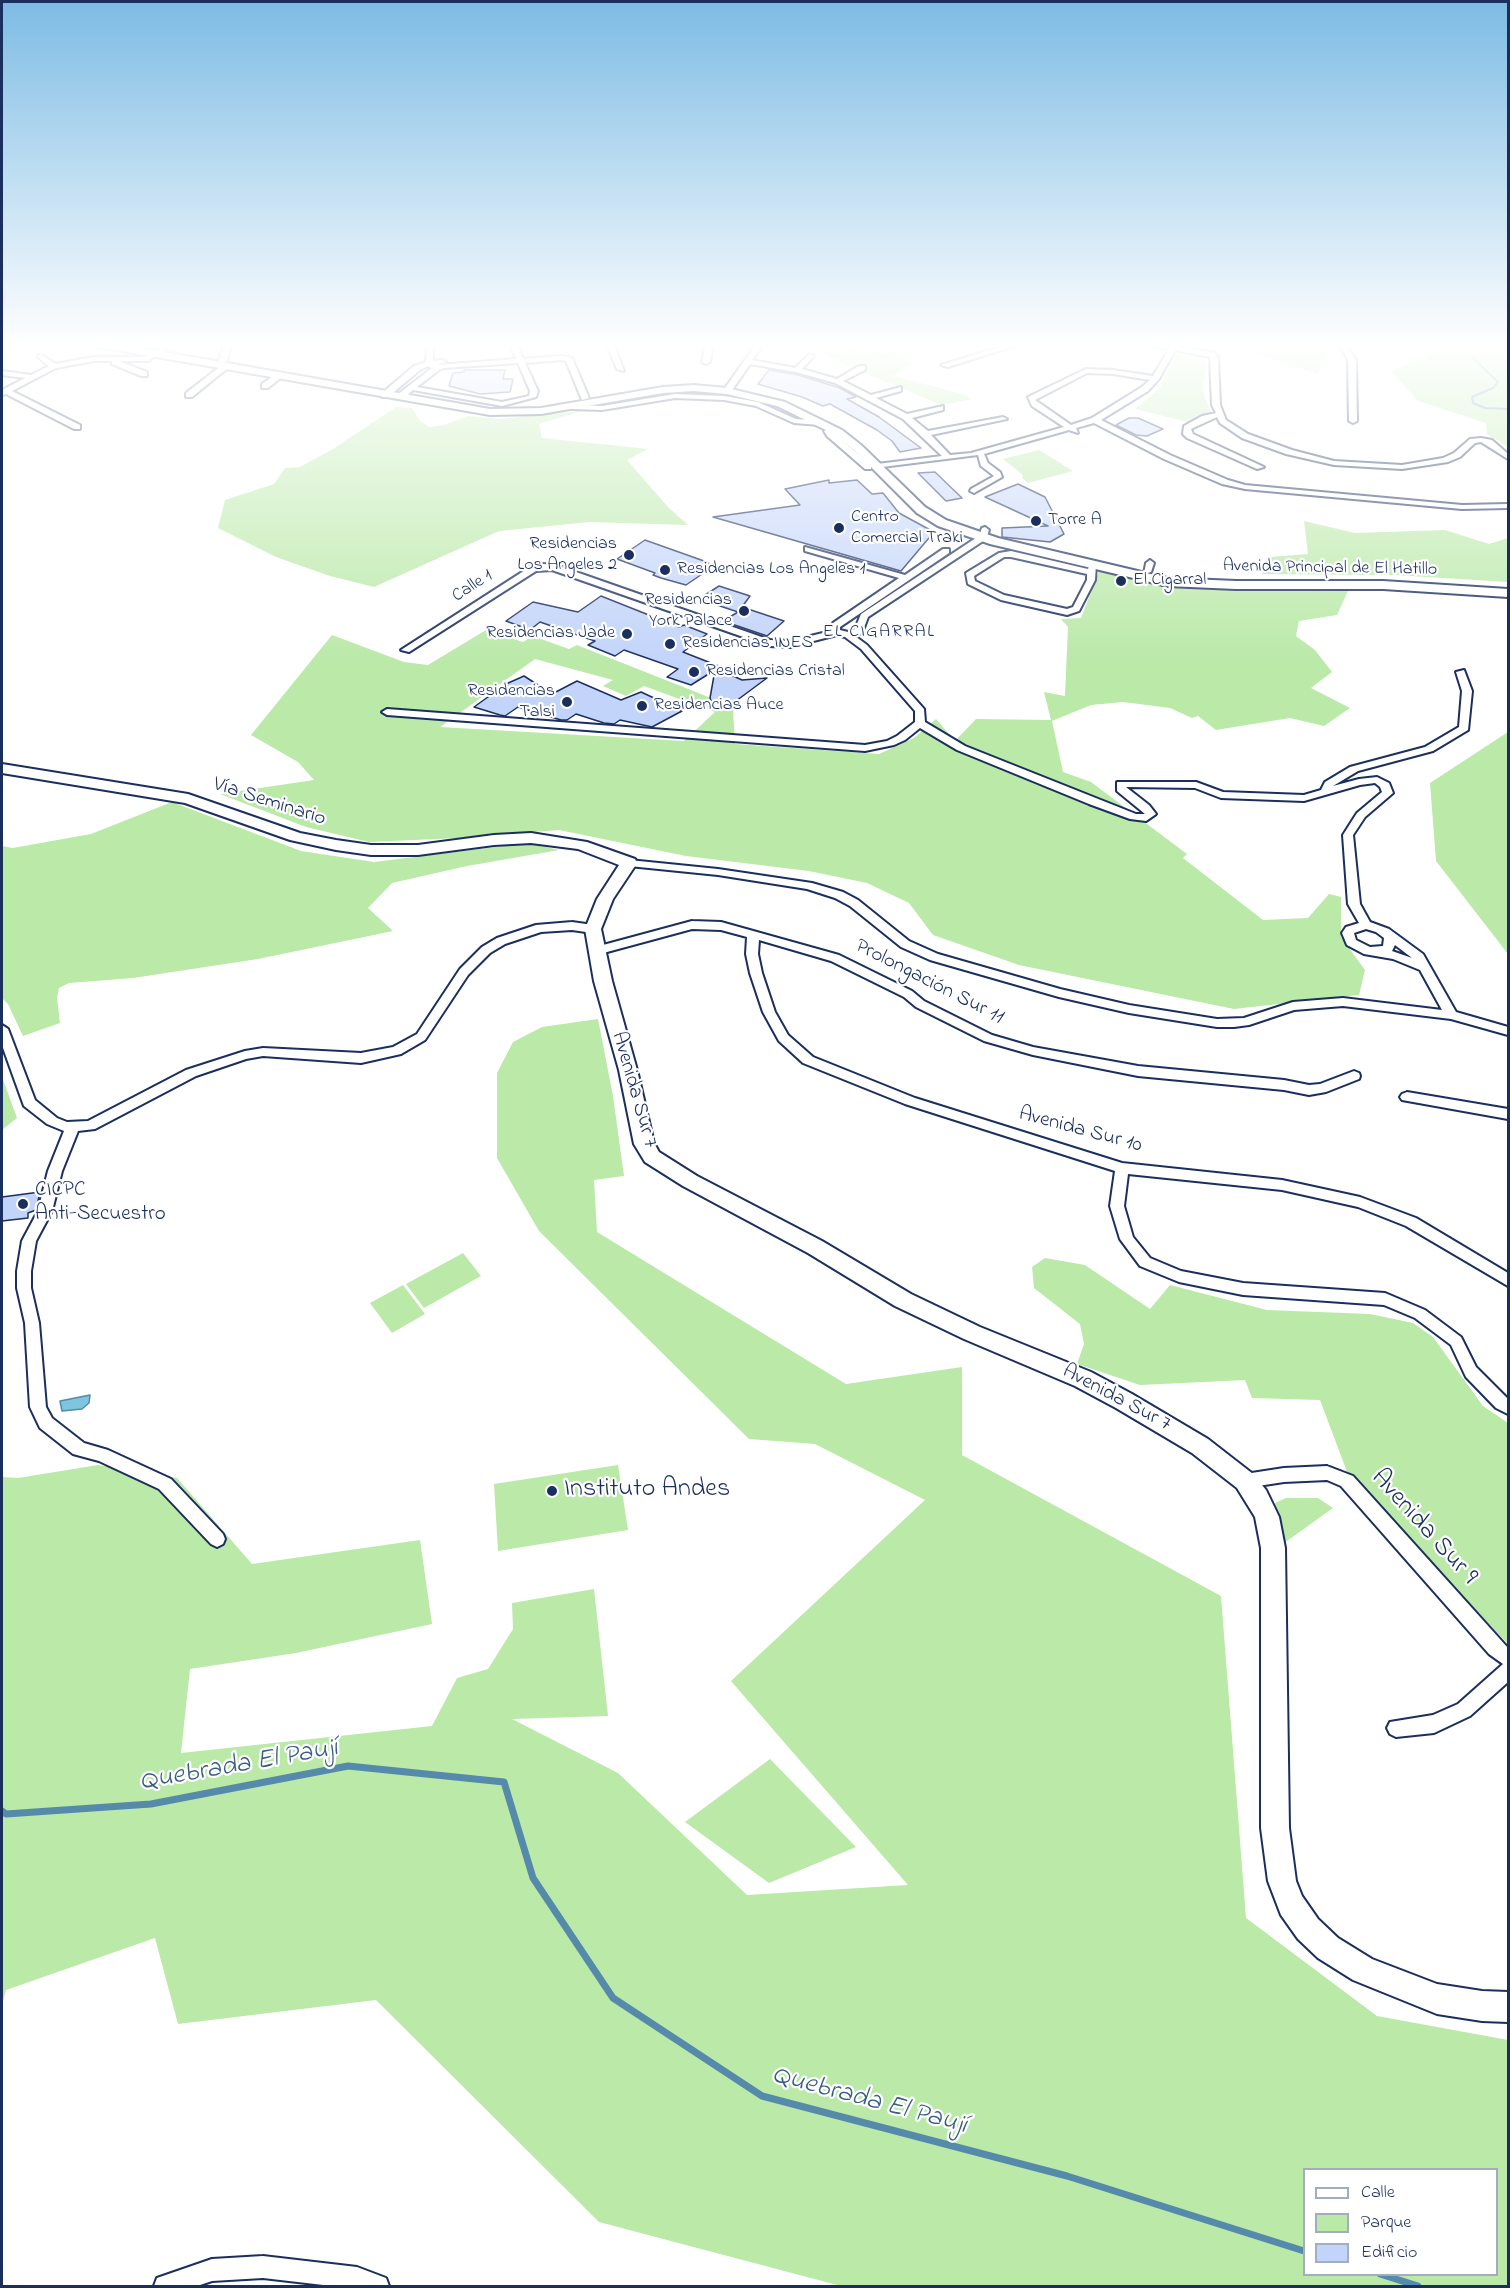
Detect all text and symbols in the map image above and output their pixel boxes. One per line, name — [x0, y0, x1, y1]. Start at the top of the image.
place label: Centro Comercial Traki — [851, 507, 963, 550]
place label: Torre A — [1048, 510, 1102, 532]
marker: Torre A — [1029, 514, 1043, 528]
marker: Centro Comercial Traki — [832, 521, 846, 535]
place label: Residencias Los Angeles 2 — [517, 534, 617, 576]
marker: Residencias Los Angeles 2 — [622, 548, 636, 562]
street label: Avenida Principal de El Hatillo — [1223, 556, 1437, 582]
place label: Residencias Los Angeles 1 — [677, 559, 865, 581]
marker: Residencias Los Angeles 1 — [658, 563, 672, 577]
street label: Calle 1 — [449, 566, 497, 608]
place label: El Cigarral — [1133, 570, 1206, 592]
marker: El Cigarral — [1114, 574, 1128, 588]
place label: Residencias York Palace — [644, 590, 732, 632]
marker: Residencias York Palace — [737, 604, 751, 618]
district label: EL CIGARRAL — [823, 622, 935, 644]
place label: Residencias Jade — [486, 623, 615, 645]
marker: Residencias Jade — [620, 627, 634, 641]
place label: Residencias INES — [682, 633, 813, 655]
marker: Residencias INES — [663, 637, 677, 651]
place label: Residencias Cristal — [706, 661, 845, 683]
marker: Residencias Cristal — [687, 665, 701, 679]
place label: Residencias Talsi — [467, 681, 555, 724]
marker: Residencias Talsi — [560, 695, 574, 709]
place label: Residencias Auce — [654, 695, 783, 717]
marker: Residencias Auce — [635, 699, 649, 713]
street label: Vía Seminario — [209, 773, 329, 833]
street label: Prolongación Sur 11 — [850, 935, 1008, 1031]
street label: Avenida Sur 7 — [604, 1029, 662, 1151]
street label: Avenida Sur 10 — [1016, 1102, 1144, 1160]
place label: CICPC Anti-Secuestro — [35, 1179, 166, 1229]
marker: CICPC Anti-Secuestro — [16, 1197, 30, 1211]
street label: Avenida Sur 7 — [1057, 1360, 1175, 1438]
street label: Avenida Sur 9 — [1363, 1464, 1483, 1592]
place label: Instituto Andes — [564, 1475, 730, 1507]
marker: Instituto Andes — [545, 1484, 559, 1498]
water label: Quebrada El Paují — [138, 1734, 340, 1800]
water label: Quebrada El Paují — [768, 2060, 970, 2144]
legend — [1303, 2168, 1498, 2276]
text: Calle — [1361, 2180, 1395, 2206]
text: Parque — [1361, 2210, 1411, 2236]
text: Edificio — [1361, 2240, 1417, 2266]

